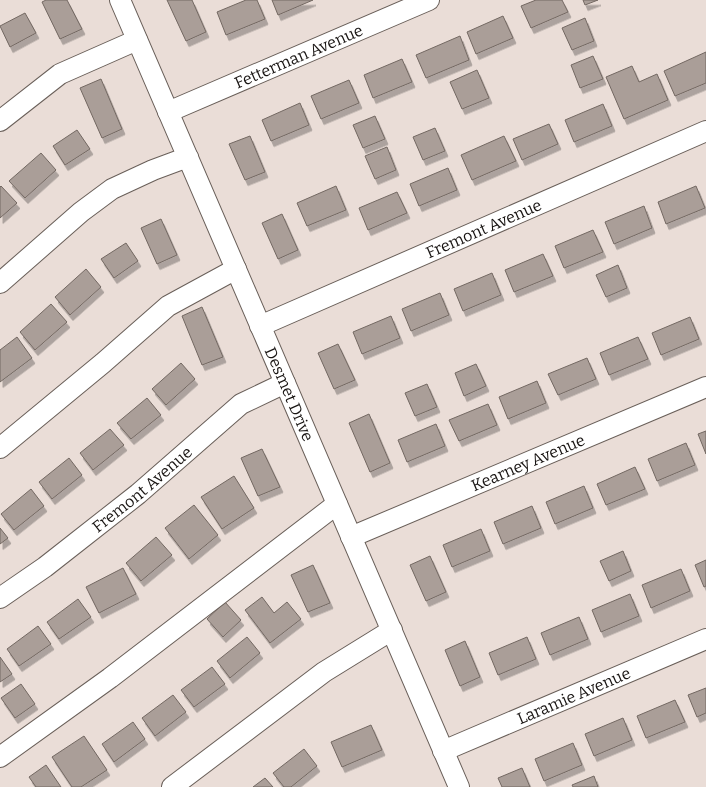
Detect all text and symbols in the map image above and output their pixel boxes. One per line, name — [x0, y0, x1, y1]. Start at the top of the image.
street label: Fetterman Avenue — [232, 21, 366, 92]
street label: Fremont Avenue — [423, 195, 544, 262]
street label: Desmet Drive — [261, 344, 318, 444]
street label: Kearney Avenue — [468, 430, 588, 495]
street label: Fremont Avenue — [88, 442, 196, 536]
street label: Laramie Avenue — [514, 663, 633, 728]

